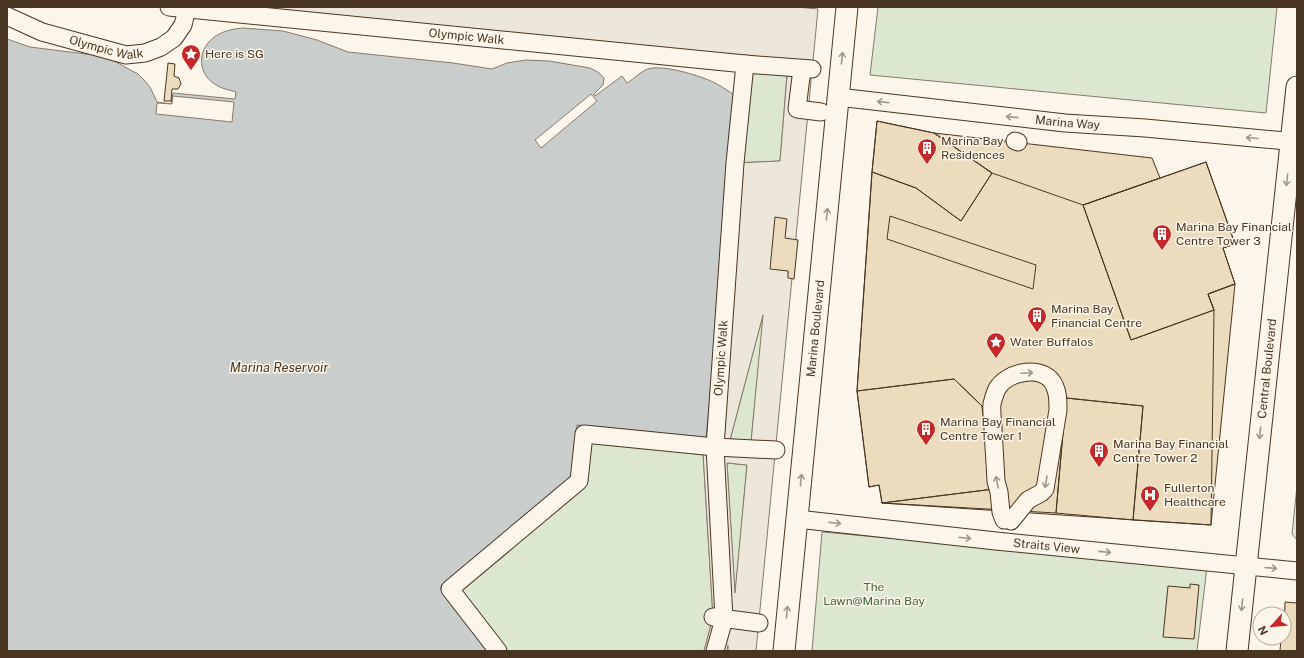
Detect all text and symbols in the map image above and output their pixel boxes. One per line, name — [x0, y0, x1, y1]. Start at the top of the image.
street label: Olympic Walk — [428, 26, 505, 47]
street label: Olympic Walk — [68, 33, 144, 62]
place icon: Here is SG — [180, 43, 202, 71]
place label: Here is SG — [205, 47, 264, 61]
one-way arrow — [839, 52, 846, 65]
one-way arrow — [877, 98, 890, 106]
one-way arrow — [1006, 113, 1019, 120]
street label: Marina Way — [1034, 113, 1101, 132]
place label: Marina Bay Residences — [941, 134, 1005, 162]
one-way arrow — [1246, 134, 1259, 142]
building icon: Marina Bay Residences — [916, 137, 938, 165]
one-way arrow — [1283, 173, 1291, 186]
one-way arrow — [823, 208, 830, 221]
place label: Marina Bay Financial Centre Tower 3 — [1176, 220, 1292, 248]
building icon: Marina Bay Financial Centre Tower 3 — [1151, 223, 1173, 251]
street label: Marina Boulevard — [804, 279, 827, 378]
place label: Marina Bay Financial Centre — [1051, 302, 1142, 330]
building icon: Marina Bay Financial Centre — [1026, 305, 1048, 333]
street label: Central Boulevard — [1255, 318, 1279, 419]
street label: Olympic Walk — [711, 319, 731, 396]
place icon: Water Buffalos — [985, 331, 1007, 359]
place label: Water Buffalos — [1010, 335, 1093, 349]
water label: Marina Reservoir — [230, 360, 328, 375]
one-way arrow — [1020, 370, 1033, 377]
place label: Marina Bay Financial Centre Tower 1 — [940, 415, 1056, 443]
building icon: Marina Bay Financial Centre Tower 1 — [915, 418, 937, 446]
one-way arrow — [1256, 426, 1264, 439]
place label: Marina Bay Financial Centre Tower 2 — [1113, 437, 1229, 465]
building icon: Marina Bay Financial Centre Tower 2 — [1088, 440, 1110, 468]
one-way arrow — [797, 474, 804, 487]
one-way arrow — [1042, 475, 1050, 488]
one-way arrow — [992, 476, 1000, 489]
place label: Fullerton Healthcare — [1164, 481, 1226, 509]
hospital icon: Fullerton Healthcare — [1139, 484, 1161, 512]
one-way arrow — [828, 520, 841, 527]
one-way arrow — [958, 534, 971, 542]
street label: Straits View — [1012, 536, 1081, 556]
one-way arrow — [1098, 548, 1111, 556]
one-way arrow — [1264, 565, 1277, 572]
park label: The Lawn@Marina Bay — [823, 580, 925, 608]
one-way arrow — [1238, 598, 1245, 611]
one-way arrow — [784, 606, 791, 619]
north arrow — [1252, 606, 1292, 646]
text: N — [1256, 624, 1270, 637]

